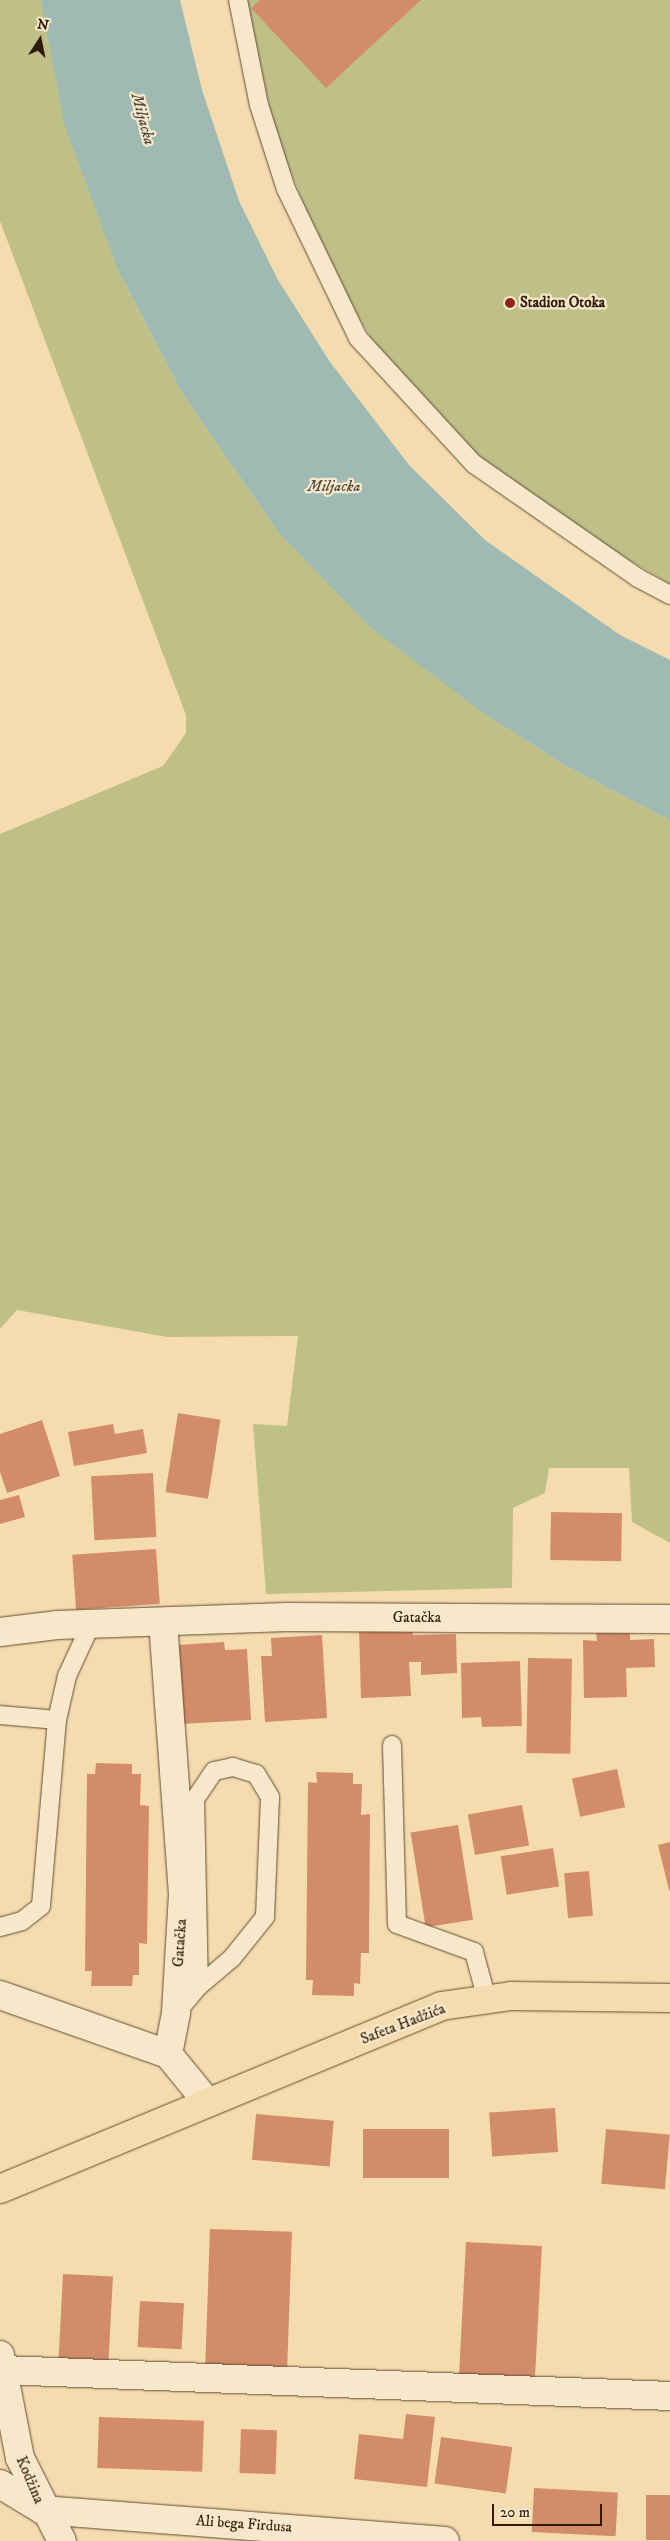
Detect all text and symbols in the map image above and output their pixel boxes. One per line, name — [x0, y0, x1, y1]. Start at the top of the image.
north arrow — [15, 15, 65, 65]
text: N — [36, 15, 50, 35]
water label: Miljacka — [127, 91, 159, 147]
place label: Stadion Otoka — [520, 294, 605, 312]
marker: Stadion Otoka — [504, 297, 516, 309]
water label: Miljacka — [308, 476, 360, 496]
street label: Gatačka — [393, 1609, 441, 1627]
street label: Gatačka — [169, 1918, 191, 1968]
street label: Safeta Hadžića — [358, 2000, 448, 2048]
street label: Kodžina — [12, 2454, 48, 2506]
scale bar — [495, 2494, 605, 2526]
text: 20 m — [500, 2503, 530, 2522]
street label: Ali bega Firdusa — [196, 2512, 292, 2536]

